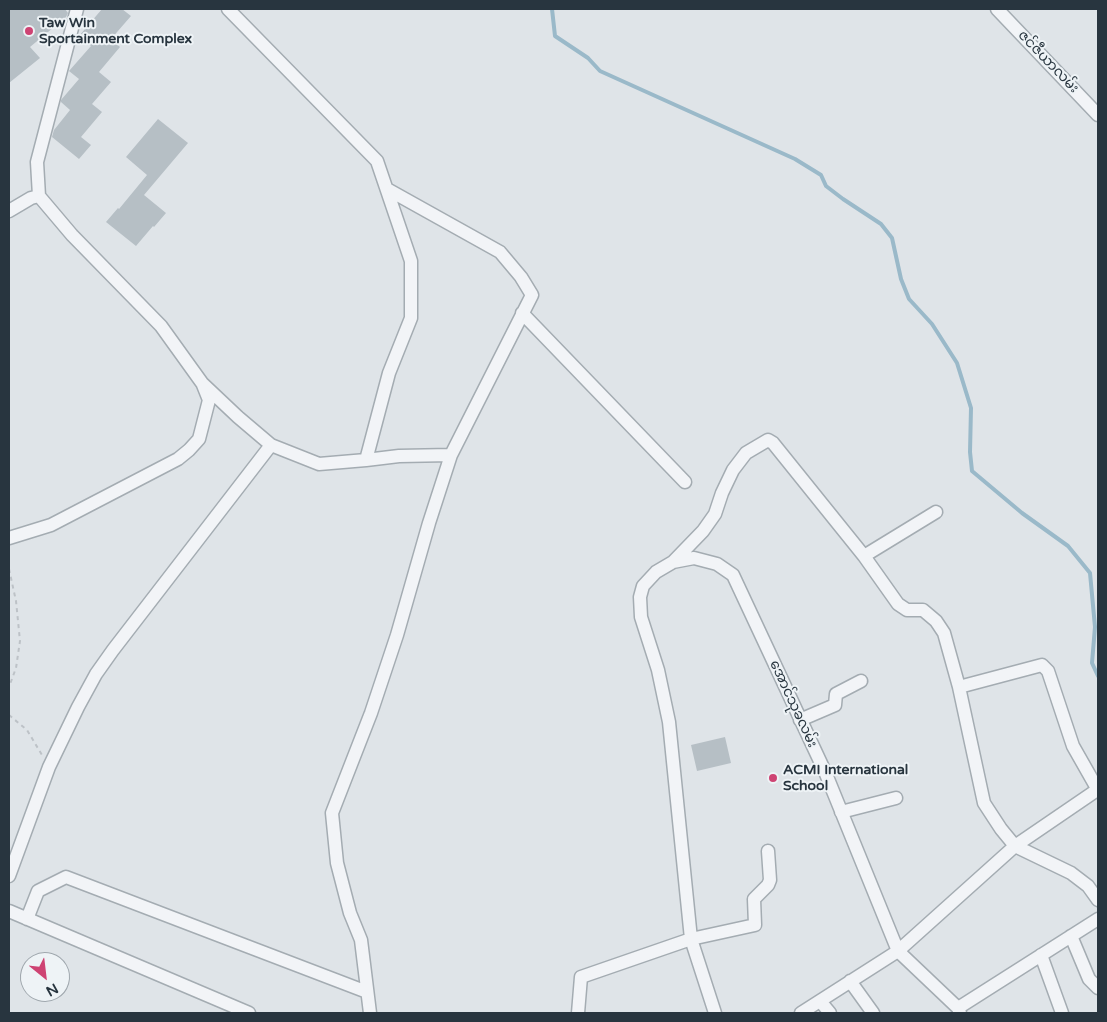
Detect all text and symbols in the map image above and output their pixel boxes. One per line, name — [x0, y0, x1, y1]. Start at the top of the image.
place label: Taw Win Sportainment Complex — [39, 15, 192, 48]
marker: Taw Win Sportainment Complex — [23, 25, 35, 37]
street label: ဇင်ဇီယာလမ်း — [1014, 27, 1082, 97]
street label: အောင်သုခလမ်း — [765, 658, 821, 750]
place label: ACMI International School — [783, 762, 908, 794]
marker: ACMI International School — [767, 772, 779, 784]
north arrow — [20, 952, 70, 1002]
text: N — [43, 980, 61, 1000]

